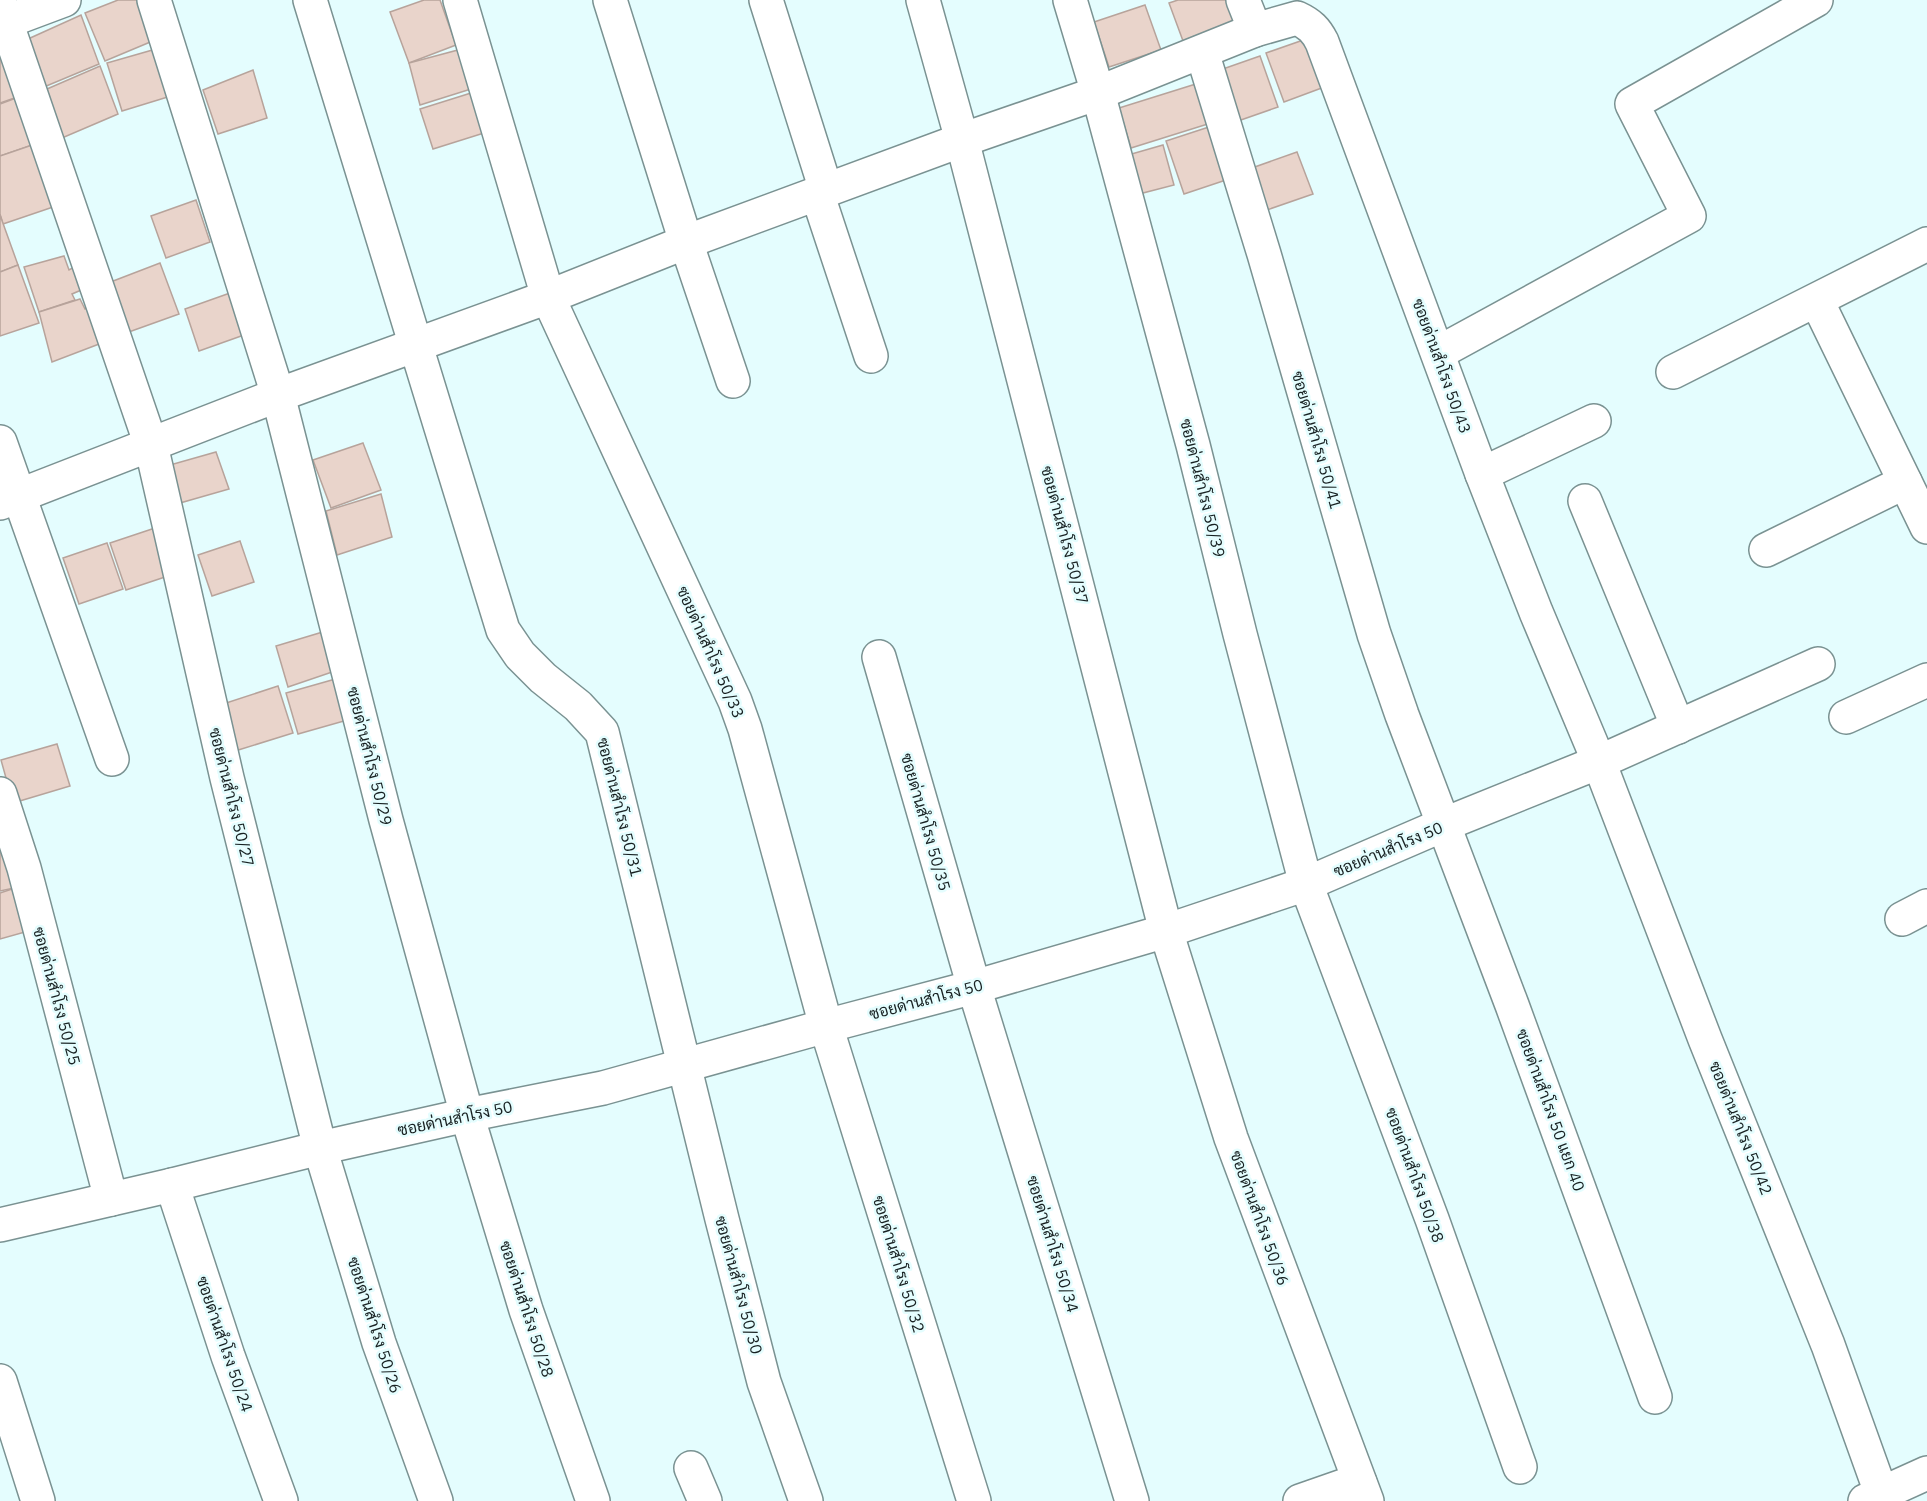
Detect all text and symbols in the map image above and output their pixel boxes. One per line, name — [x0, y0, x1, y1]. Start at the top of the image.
street label: ซอยด่านสำโรง 50/43 — [1408, 295, 1477, 436]
street label: ซอยด่านสำโรง 50/41 — [1288, 369, 1347, 511]
street label: ซอยด่านสำโรง 50/39 — [1176, 416, 1231, 559]
street label: ซอยด่านสำโรง 50/37 — [1037, 463, 1094, 606]
street label: ซอยด่านสำโรง 50/33 — [673, 583, 750, 721]
street label: ซอยด่านสำโรง 50/29 — [343, 684, 398, 827]
street label: ซอยด่านสำโรง 50/27 — [205, 725, 260, 868]
street label: ซอยด่านสำโรง 50/31 — [593, 735, 648, 878]
street label: ซอยด่านสำโรง 50/35 — [897, 751, 956, 893]
street label: ซอยด่านสำโรง 50 — [1330, 816, 1446, 881]
street label: ซอยด่านสำโรง 50/25 — [29, 924, 86, 1067]
street label: ซอยด่านสำโรง 50 — [867, 973, 985, 1024]
street label: ซอยด่านสำโรง 50 แยก 40 — [1512, 1026, 1591, 1194]
street label: ซอยด่านสำโรง 50/42 — [1705, 1058, 1778, 1198]
street label: ซอยด่านสำโรง 50 — [396, 1095, 514, 1140]
street label: ซอยด่านสำโรง 50/38 — [1381, 1104, 1450, 1245]
street label: ซอยด่านสำโรง 50/36 — [1226, 1147, 1295, 1288]
street label: ซอยด่านสำโรง 50/34 — [1023, 1173, 1084, 1315]
street label: ซอยด่านสำโรง 50/32 — [869, 1193, 930, 1335]
street label: ซอยด่านสำโรง 50/30 — [711, 1213, 768, 1356]
street label: ซอยด่านสำโรง 50/28 — [496, 1238, 559, 1380]
street label: ซอยด่านสำโรง 50/26 — [344, 1254, 407, 1396]
street label: ซอยด่านสำโรง 50/24 — [192, 1273, 259, 1415]

